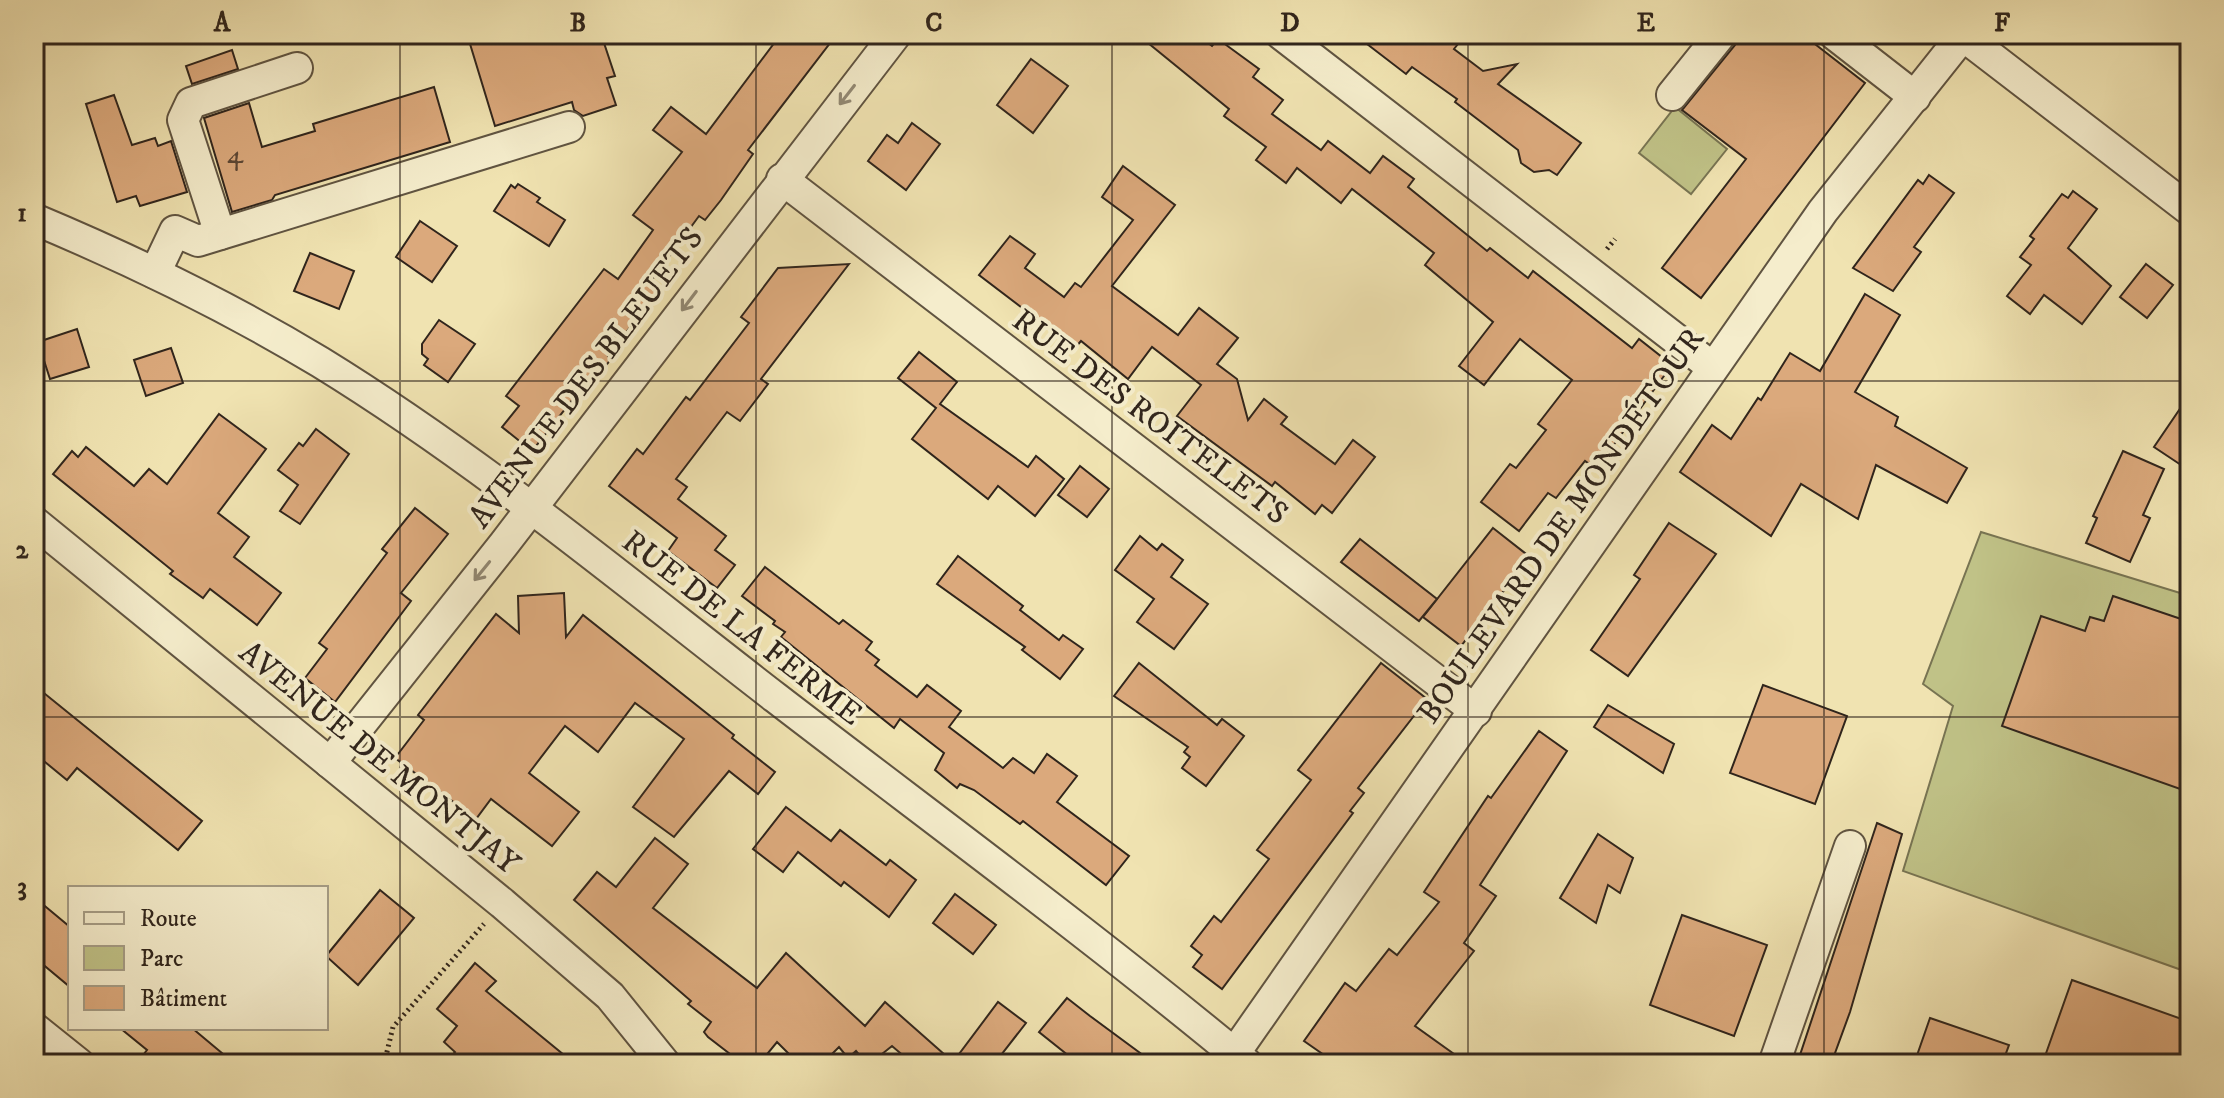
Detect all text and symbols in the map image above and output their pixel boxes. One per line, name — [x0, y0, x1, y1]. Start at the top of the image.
text: A — [213, 7, 232, 40]
text: B — [570, 7, 586, 40]
text: C — [925, 7, 943, 40]
text: D — [1280, 7, 1300, 40]
text: E — [1637, 7, 1655, 40]
text: F — [1994, 7, 2011, 40]
one-way arrow — [839, 84, 856, 105]
house number: 4 — [227, 137, 244, 172]
text: 1 — [17, 197, 27, 230]
street label: AVENUE DES BLEUETS — [460, 220, 713, 537]
one-way arrow — [680, 290, 697, 312]
street label: RUE DES ROITELETS — [1004, 301, 1296, 534]
street label: BOULEVARD DE MONDÉTOUR — [1409, 321, 1714, 732]
street label: RUE DE LA FERME — [614, 522, 870, 735]
text: 2 — [16, 534, 30, 567]
one-way arrow — [474, 560, 491, 581]
street label: AVENUE DE MONTJAY — [230, 633, 528, 885]
text: 3 — [17, 871, 27, 904]
legend — [68, 886, 328, 1030]
text: Route — [140, 904, 197, 934]
text: Parc — [140, 944, 183, 974]
text: Bâtiment — [140, 984, 228, 1014]

